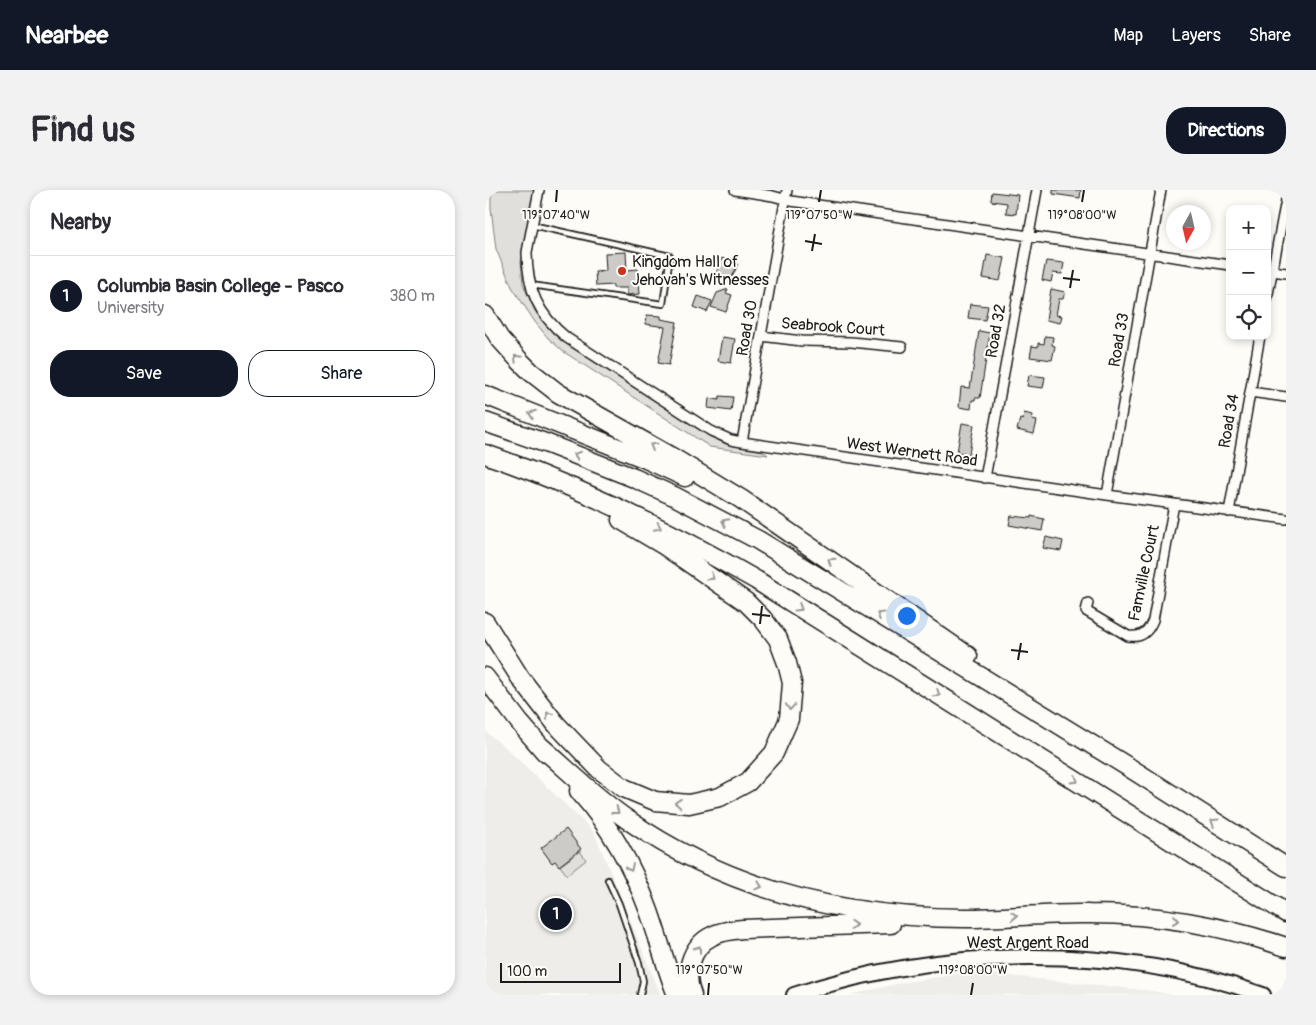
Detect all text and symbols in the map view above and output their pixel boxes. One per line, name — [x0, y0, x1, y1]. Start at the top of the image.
text: Nearbee — [25, 21, 108, 50]
text: Map — [1114, 24, 1143, 47]
text: Layers — [1171, 24, 1221, 47]
text: Share — [1249, 24, 1291, 47]
button: Directions — [1166, 107, 1286, 154]
text: Find us — [30, 108, 135, 152]
north arrow — [1166, 205, 1211, 250]
map controls — [1226, 205, 1271, 340]
button: + — [1226, 205, 1271, 250]
text: 119°07'40"W — [522, 208, 590, 223]
text: 119°07'50"W — [785, 208, 853, 223]
text: 119°08'00"W — [1048, 208, 1116, 223]
text: Nearby — [50, 209, 111, 236]
button: − — [1226, 250, 1271, 295]
place label: Kingdom Hall of Jehovah's Witnesses — [632, 252, 769, 290]
marker: Kingdom Hall of Jehovah's Witnesses — [616, 265, 628, 277]
text: Columbia Basin College - Pasco — [97, 274, 344, 298]
text: 1 — [63, 286, 69, 306]
text: 380 m — [389, 286, 435, 306]
button: locate — [1226, 295, 1271, 340]
text: University — [97, 298, 164, 318]
street label: Road 30 — [732, 298, 762, 358]
street label: Road 32 — [981, 302, 1011, 360]
street label: Road 33 — [1104, 311, 1134, 369]
street label: Seabrook Court — [780, 313, 886, 341]
button: Save — [50, 350, 238, 397]
button: Share — [248, 350, 435, 397]
one-way arrow — [514, 355, 523, 364]
street label: Road 34 — [1214, 392, 1244, 450]
one-way arrow — [528, 410, 537, 420]
street label: West Wernett Road — [845, 433, 979, 471]
one-way arrow — [649, 443, 658, 453]
one-way arrow — [573, 451, 582, 461]
one-way arrow — [721, 518, 730, 528]
one-way arrow — [653, 521, 662, 531]
street label: Famville Court — [1124, 522, 1164, 623]
one-way arrow — [827, 558, 837, 567]
one-way arrow — [705, 571, 714, 580]
one-way arrow — [794, 601, 803, 611]
your location — [894, 603, 920, 629]
one-way arrow — [876, 611, 885, 621]
one-way arrow — [931, 688, 941, 697]
one-way arrow — [785, 703, 796, 711]
one-way arrow — [546, 712, 554, 721]
one-way arrow — [1069, 774, 1078, 784]
one-way arrow — [674, 798, 682, 809]
one-way arrow — [610, 805, 620, 814]
one-way arrow — [1211, 819, 1220, 828]
one-way arrow — [623, 863, 634, 872]
one-way arrow — [754, 880, 763, 890]
pin: 1 — [540, 895, 572, 933]
one-way arrow — [1010, 910, 1018, 921]
one-way arrow — [1171, 914, 1180, 924]
one-way arrow — [849, 920, 857, 931]
street label: West Argent Road — [967, 933, 1089, 953]
one-way arrow — [692, 945, 701, 955]
scale bar — [500, 960, 621, 983]
text: 100 m — [507, 963, 547, 980]
text: 119°07'50"W — [675, 963, 743, 978]
text: 119°08'00"W — [939, 963, 1007, 978]

